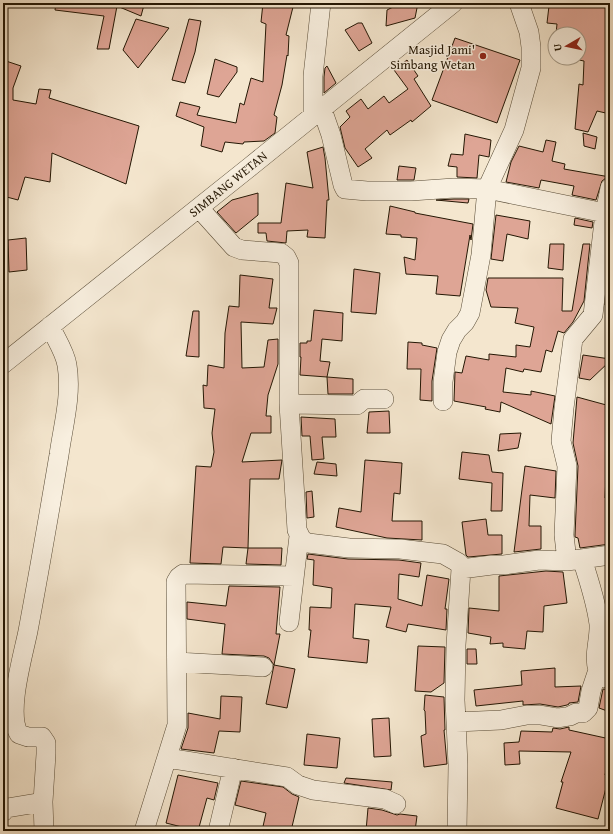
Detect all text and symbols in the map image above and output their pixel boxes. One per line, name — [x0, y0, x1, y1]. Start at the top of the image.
north arrow — [547, 26, 587, 66]
place label: Masjid Jami' Simbang Wetan — [390, 40, 476, 74]
text: U — [549, 42, 566, 52]
marker: Masjid Jami' Simbang Wetan — [478, 51, 488, 61]
street label: SIMBANG WETAN — [185, 146, 272, 222]

